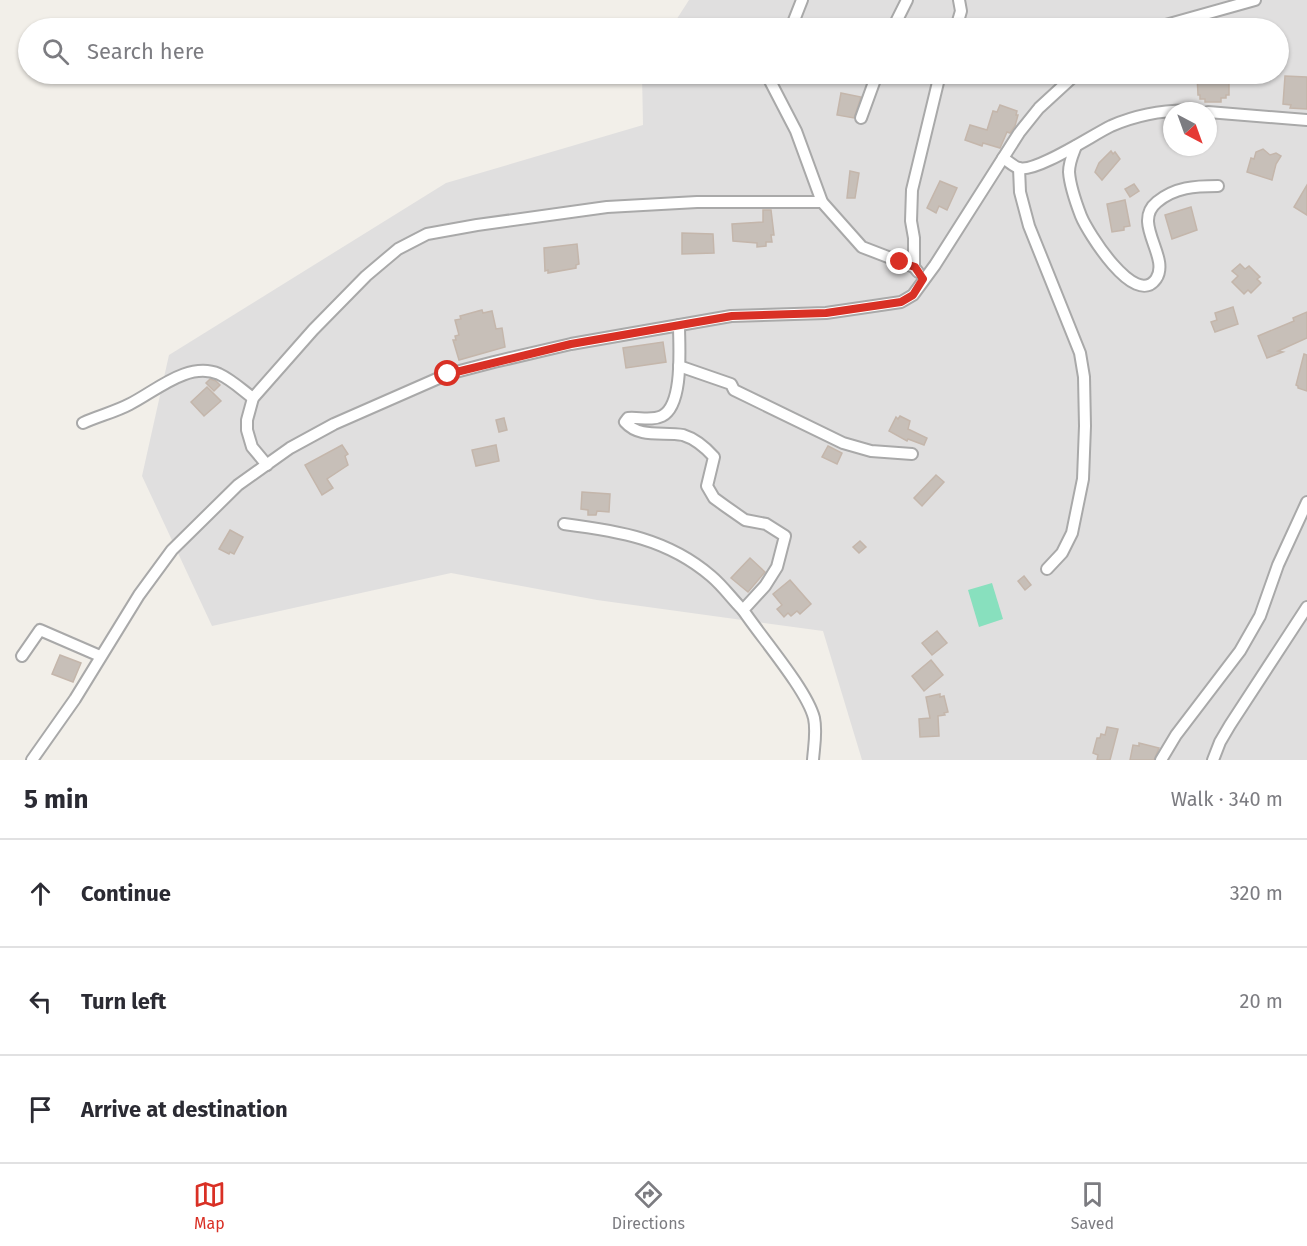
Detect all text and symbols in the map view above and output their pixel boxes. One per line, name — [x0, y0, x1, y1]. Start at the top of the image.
search box — [18, 18, 1289, 84]
icon: search — [39, 35, 72, 68]
text: Search here — [87, 38, 205, 65]
north arrow — [1163, 102, 1217, 156]
route end — [886, 248, 912, 274]
route start — [434, 360, 460, 386]
text: 5 min — [24, 784, 88, 815]
text: Walk · 340 m — [1171, 787, 1283, 811]
icon: ahead — [24, 877, 57, 910]
text: Continue — [81, 880, 171, 907]
text: 320 m — [1230, 881, 1283, 905]
icon: left — [24, 985, 57, 1018]
text: Turn left — [81, 988, 166, 1015]
text: 20 m — [1240, 989, 1283, 1013]
icon: arrive — [24, 1093, 57, 1126]
text: Arrive at destination — [81, 1096, 288, 1123]
tab: Map — [193, 1178, 226, 1233]
tab: Directions — [612, 1178, 685, 1233]
tab: Saved — [1071, 1178, 1114, 1233]

